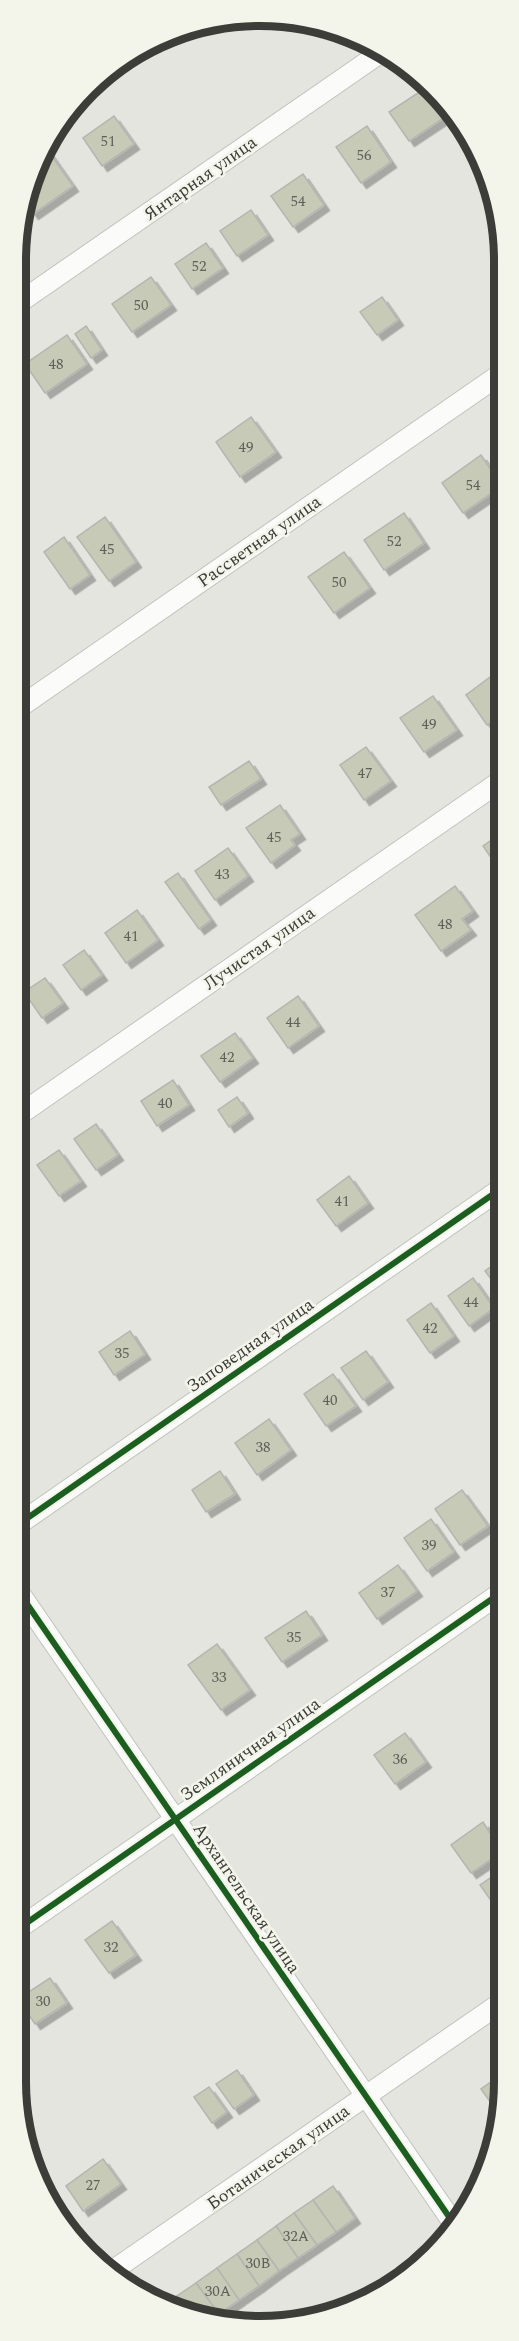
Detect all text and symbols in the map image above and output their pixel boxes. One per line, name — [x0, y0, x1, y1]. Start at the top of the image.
street label: Янтарная улица — [138, 129, 263, 228]
house number: 51 — [100, 130, 116, 153]
house number: 56 — [356, 144, 372, 167]
house number: 54 — [290, 190, 306, 213]
house number: 52 — [191, 255, 207, 278]
house number: 50 — [133, 294, 149, 317]
house number: 48 — [48, 353, 64, 376]
house number: 49 — [238, 436, 254, 459]
house number: 54 — [465, 474, 481, 497]
street label: Рассветная улица — [192, 488, 327, 594]
house number: 52 — [386, 530, 402, 553]
house number: 45 — [99, 538, 115, 561]
house number: 50 — [331, 571, 347, 594]
house number: 49 — [421, 713, 437, 736]
house number: 47 — [357, 762, 373, 785]
house number: 45 — [266, 826, 282, 849]
house number: 43 — [214, 863, 230, 886]
street label: Лучистая улица — [198, 900, 321, 997]
house number: 48 — [437, 913, 453, 936]
house number: 41 — [123, 925, 139, 948]
house number: 44 — [285, 1011, 301, 1034]
house number: 42 — [219, 1046, 235, 1069]
house number: 40 — [157, 1092, 173, 1115]
house number: 41 — [334, 1190, 350, 1213]
street label: Заповедная улица — [181, 1291, 320, 1400]
house number: 44 — [463, 1291, 479, 1314]
house number: 42 — [422, 1317, 438, 1340]
house number: 35 — [114, 1342, 130, 1365]
house number: 40 — [322, 1389, 338, 1412]
house number: 38 — [255, 1436, 271, 1459]
house number: 39 — [421, 1534, 437, 1557]
house number: 37 — [380, 1581, 396, 1604]
house number: 35 — [286, 1626, 302, 1649]
house number: 33 — [211, 1666, 227, 1689]
street label: Земляничная улица — [175, 1691, 326, 1808]
house number: 36 — [392, 1748, 408, 1771]
street label: Архангельская улица — [186, 1817, 307, 1979]
house number: 32 — [103, 1936, 119, 1959]
house number: 30 — [35, 1990, 51, 2013]
street label: Ботаническая улица — [201, 2098, 355, 2217]
house number: 27 — [85, 2174, 101, 2197]
house number: 32А — [283, 2225, 309, 2248]
house number: 30В — [246, 2252, 271, 2275]
house number: 30А — [205, 2280, 231, 2303]

